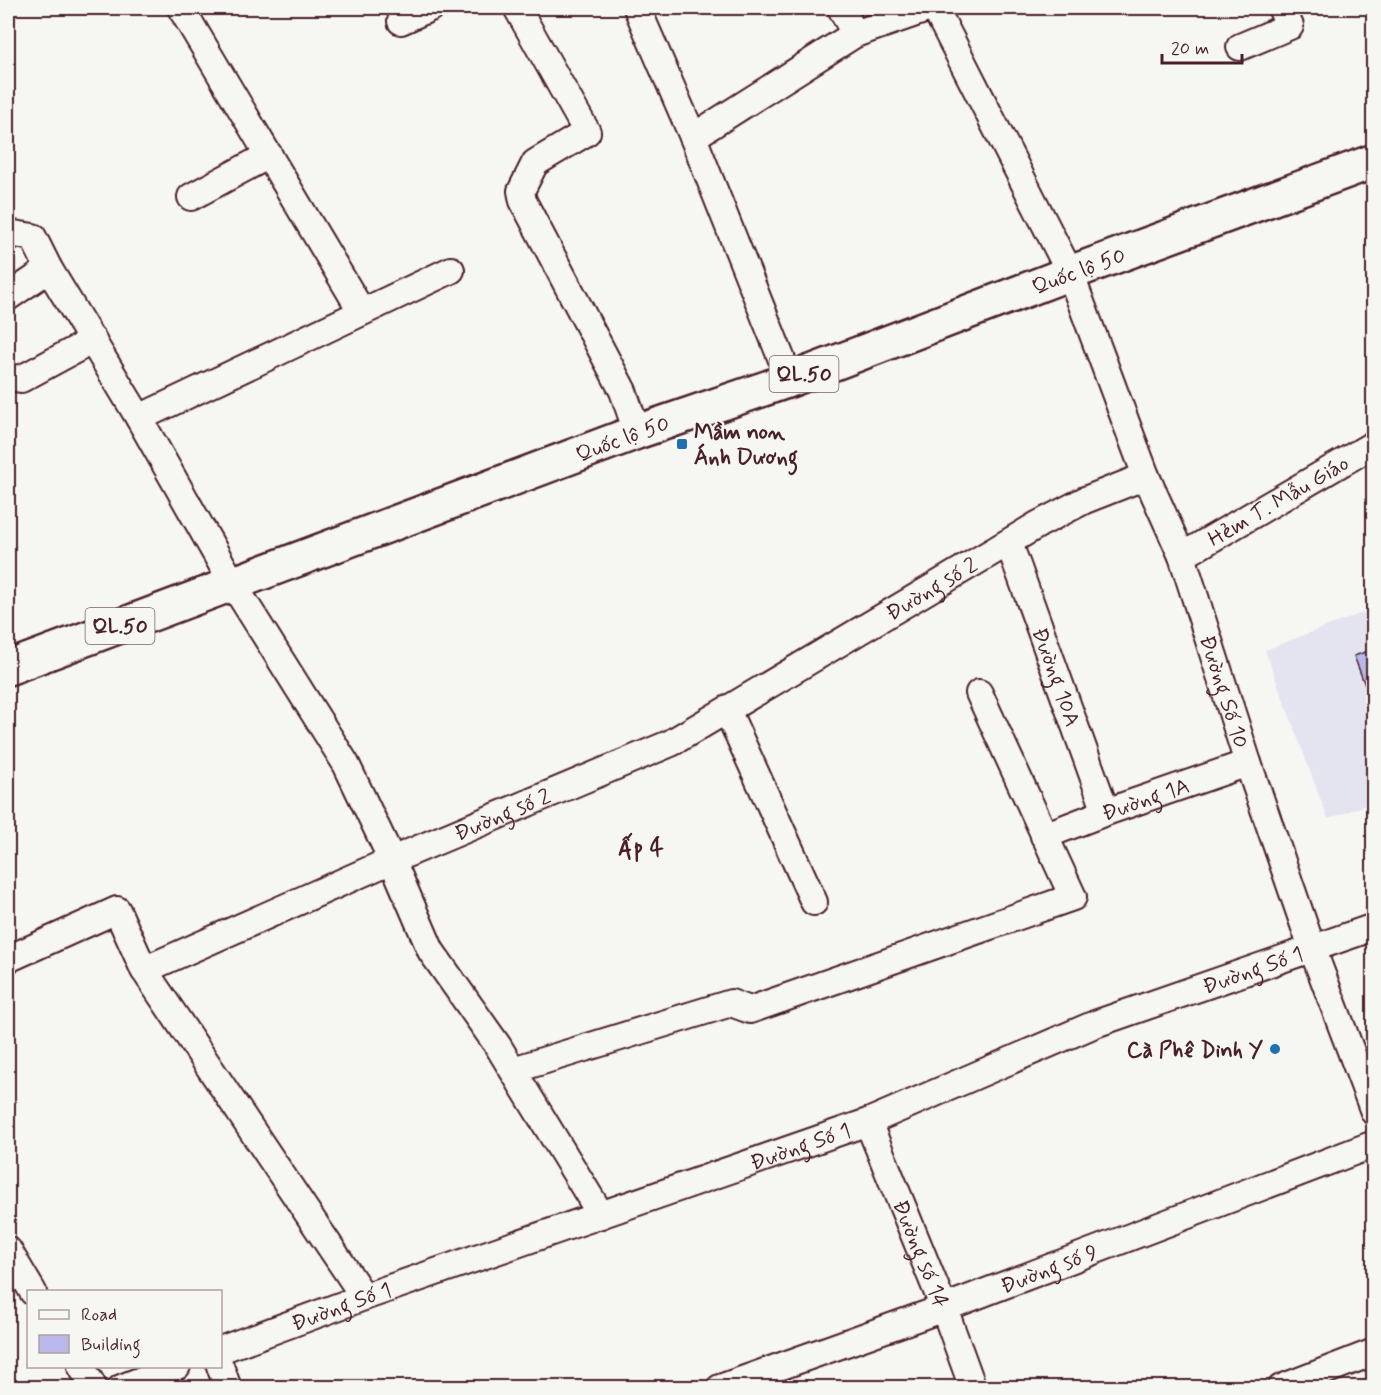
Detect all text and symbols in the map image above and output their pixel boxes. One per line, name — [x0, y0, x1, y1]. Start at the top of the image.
scale bar — [1162, 27, 1242, 65]
text: 20 m — [1171, 37, 1209, 61]
street label: Quốc lộ 50 — [1028, 242, 1130, 302]
road number: QL.50 — [770, 356, 838, 392]
street label: Quốc lộ 50 — [572, 410, 674, 470]
place label: Mầm non Ánh Dương — [694, 419, 798, 476]
marker: Mầm non Ánh Dương — [675, 437, 689, 451]
street label: Hẻm T. Mẫu Giáo — [1203, 450, 1355, 554]
street label: Đường số 2 — [881, 552, 983, 628]
road number: QL.50 — [86, 608, 154, 644]
street label: Đường 10A — [1025, 624, 1086, 731]
street label: Đường Số 10 — [1192, 632, 1254, 752]
street label: Đường 1A — [1098, 772, 1193, 828]
street label: Đường số 2 — [451, 783, 555, 848]
district label: Ấp 4 — [618, 832, 664, 864]
street label: Đường Số 1 — [1199, 941, 1307, 1001]
place label: Cà Phê Dinh Y — [1127, 1037, 1263, 1065]
marker: Cà Phê Dinh Y — [1268, 1042, 1282, 1056]
street label: Đường Số 1 — [747, 1117, 855, 1178]
street label: Đường số 14 — [885, 1196, 954, 1312]
street label: Đường số 9 — [997, 1239, 1102, 1301]
street label: Đường Số 1 — [288, 1277, 396, 1339]
legend — [27, 1290, 222, 1368]
text: Road — [81, 1303, 117, 1327]
text: Building — [81, 1333, 141, 1359]

